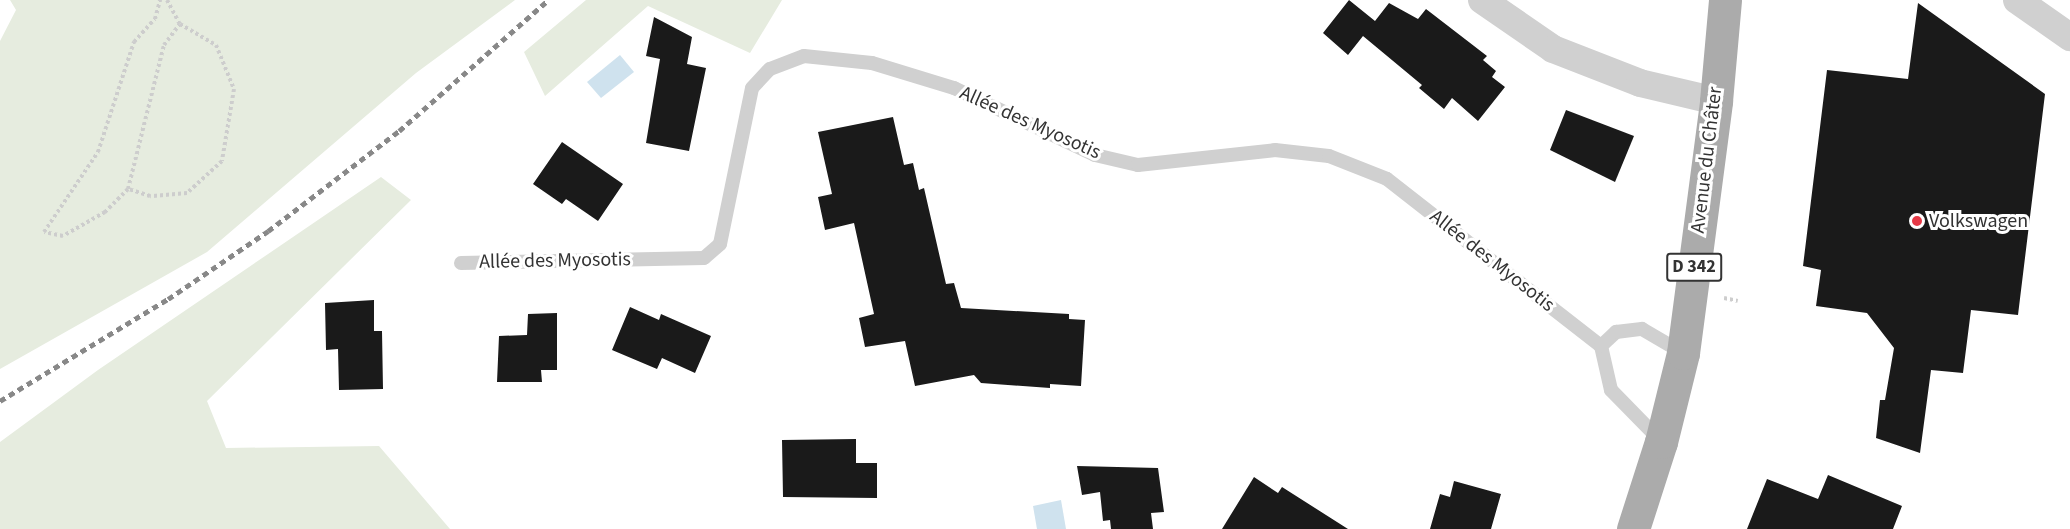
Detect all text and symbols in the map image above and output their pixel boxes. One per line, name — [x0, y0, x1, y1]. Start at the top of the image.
street label: Allée des Myosotis — [956, 81, 1104, 165]
street label: Avenue du Châter — [1686, 86, 1728, 234]
street label: Allée des Myosotis — [1425, 205, 1559, 317]
place label: Volkswagen — [1929, 209, 2028, 233]
marker: Volkswagen — [1910, 214, 1924, 228]
street label: Allée des Myosotis — [479, 248, 631, 274]
road number: D 342 — [1666, 252, 1722, 282]

